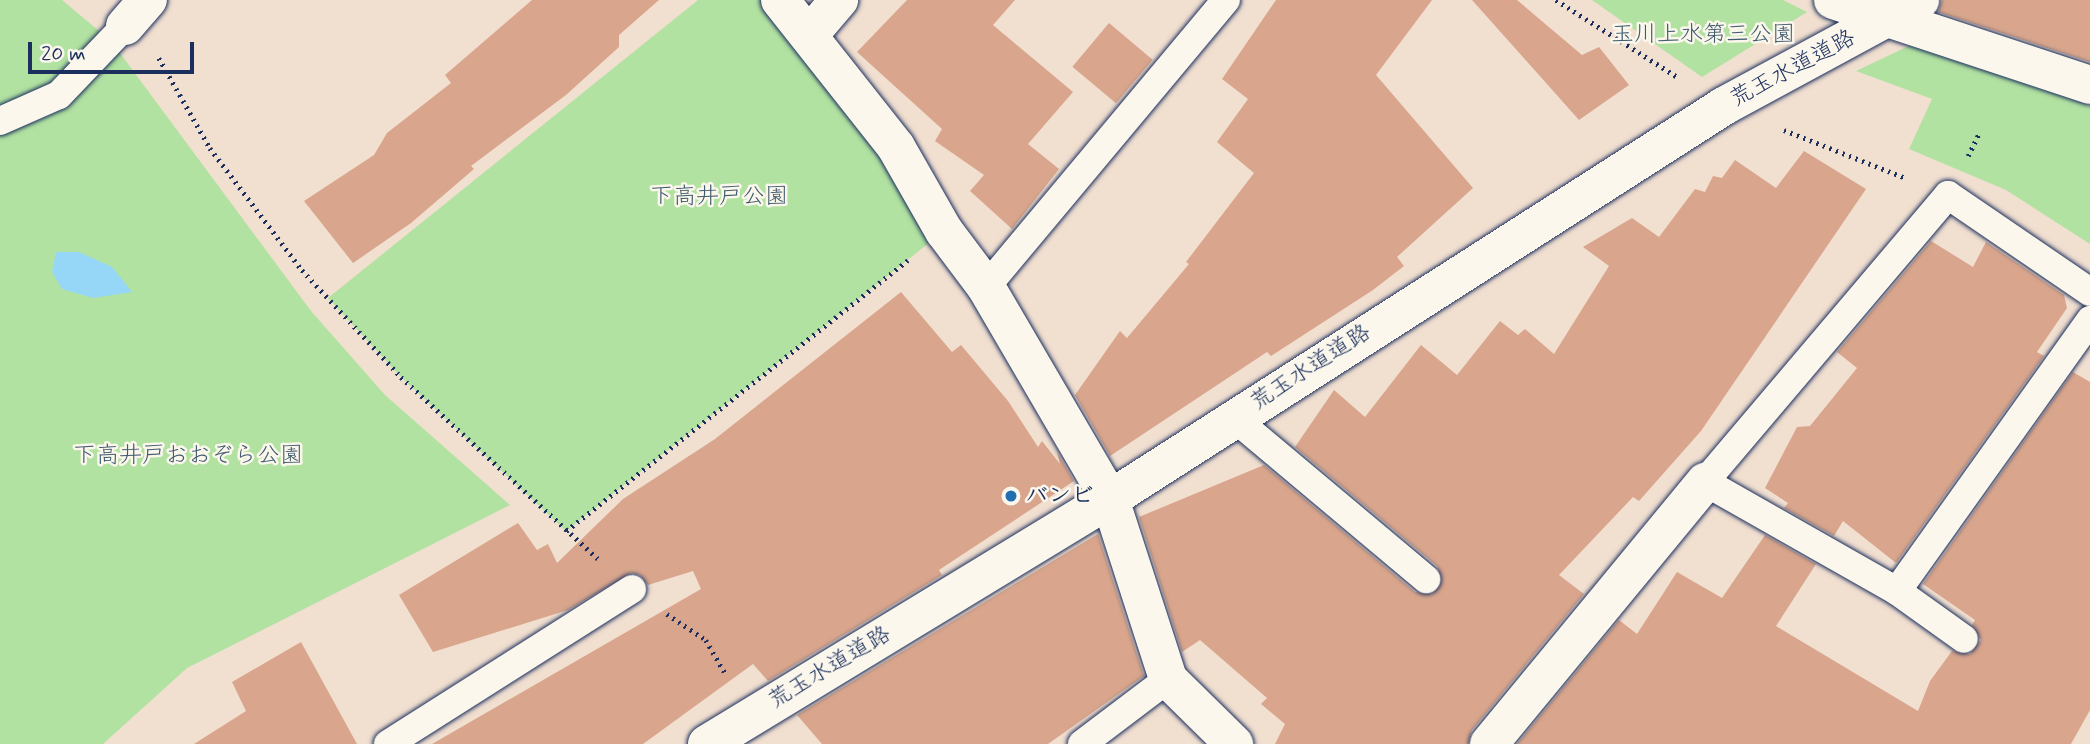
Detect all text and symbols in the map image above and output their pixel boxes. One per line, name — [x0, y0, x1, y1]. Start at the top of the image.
park label: 玉川上水第三公園 — [1611, 21, 1795, 49]
street label: 荒玉水道道路 — [1726, 24, 1860, 114]
scale bar — [32, 28, 198, 72]
text: 20 m — [41, 40, 86, 68]
park label: 下高井戸公園 — [650, 183, 788, 211]
street label: 荒玉水道道路 — [1246, 319, 1376, 417]
park label: 下高井戸おおぞら公園 — [73, 442, 303, 470]
place label: バンビ — [1025, 482, 1094, 510]
marker: バンビ — [1003, 488, 1019, 504]
street label: 荒玉水道道路 — [764, 621, 896, 715]

